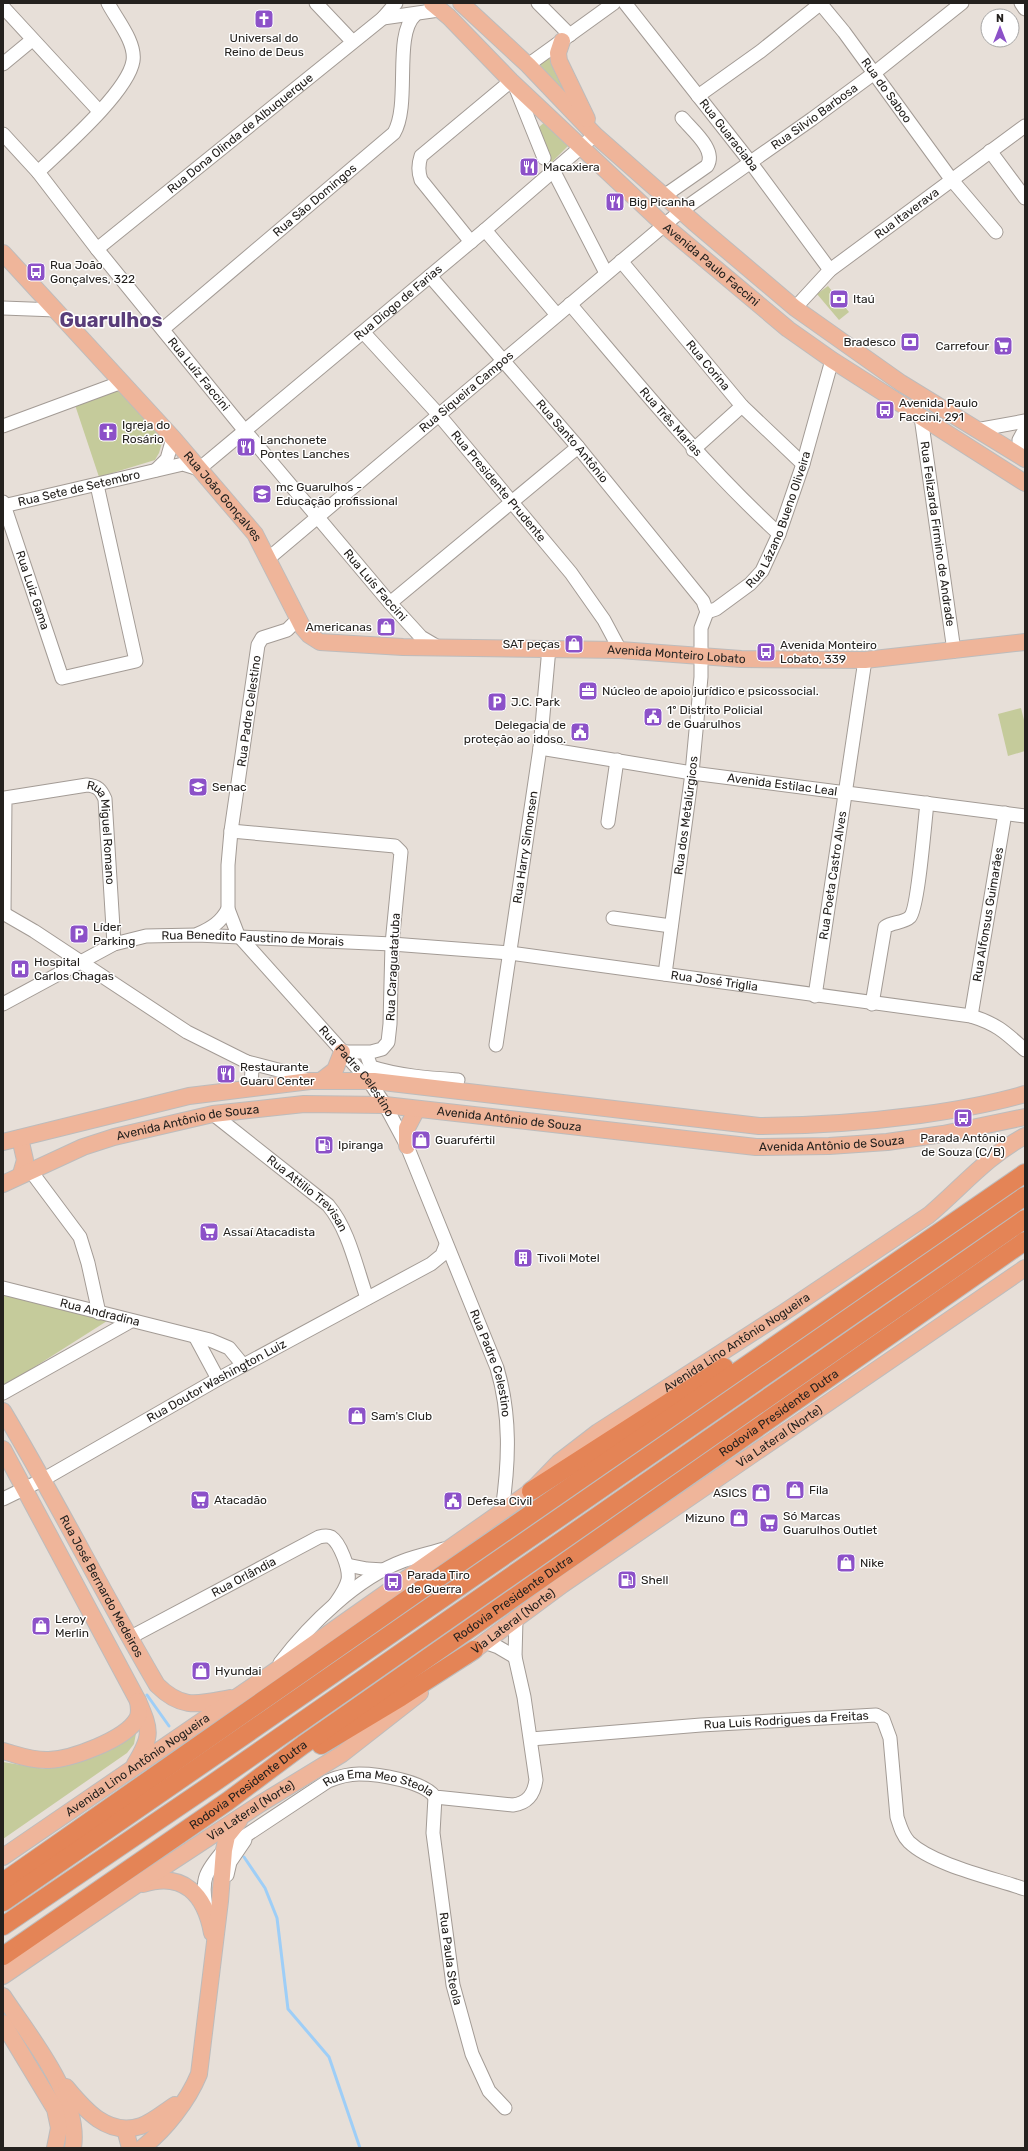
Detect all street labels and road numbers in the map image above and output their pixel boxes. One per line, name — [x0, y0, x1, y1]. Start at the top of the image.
street label: Rua do Saboo — [858, 55, 915, 126]
street label: Rua Dona Olinda de Albuquerque — [164, 70, 316, 196]
street label: Rua Silvio Barbosa — [768, 81, 860, 153]
street label: Rua Guaraciaba — [696, 96, 762, 174]
street label: Rua São Domingos — [270, 161, 359, 240]
street label: Rua Itaverava — [872, 185, 942, 242]
street label: Avenida Paulo Faccini — [660, 220, 762, 309]
street label: Rua Diogo de Farias — [351, 262, 445, 343]
street label: Rua Luíz Faccini — [165, 335, 233, 414]
street label: Rua Corina — [683, 338, 733, 393]
street label: Rua Siqueira Campos — [416, 348, 516, 435]
street label: Rua Três Marias — [637, 385, 705, 459]
street label: Rua Santo Antônio — [533, 397, 611, 486]
street label: Rua Presidente Prudente — [448, 428, 549, 545]
street label: Rua Felizarda Firmino de Andrade — [917, 440, 958, 628]
street label: Rua João Gonçalves — [181, 449, 265, 544]
street label: Rua Lázano Bueno Oliveira — [743, 450, 813, 591]
street label: Rua Sete de Setembro — [17, 467, 141, 509]
street label: Rua Luís Faccini — [341, 546, 410, 624]
street label: Rua Luiz Gama — [13, 549, 52, 632]
street label: Avenida Monteiro Lobato — [607, 643, 746, 666]
street label: Rua Padre Celestino — [234, 654, 264, 768]
street label: Rua dos Metalúrgicos — [671, 755, 701, 876]
street label: Avenida Estilac Leal — [726, 771, 838, 799]
street label: Rua Miguel Romano — [86, 778, 117, 885]
street label: Rua Harry Simonsen — [510, 790, 541, 904]
street label: Rua Poeta Castro Alves — [816, 810, 849, 941]
street label: Rua Alfonsus Guimarães — [970, 846, 1006, 983]
street label: Rua Caraguatatuba — [383, 913, 403, 1021]
street label: Rua Benedito Faustino de Morais — [161, 928, 344, 949]
street label: Rua José Triglia — [670, 968, 759, 994]
street label: Rua Padre Celestino — [316, 1023, 397, 1119]
street label: Avenida Antônio de Souza — [115, 1102, 260, 1143]
street label: Avenida Antônio de Souza — [436, 1104, 582, 1134]
street label: Avenida Antônio de Souza — [759, 1133, 905, 1154]
street label: Rua Attilio Trevisan — [264, 1152, 350, 1234]
street label: Avenida Lino Antônio Nogueira — [661, 1290, 812, 1395]
street label: Rua Andradina — [59, 1296, 141, 1329]
street label: Rua Padre Celestino — [467, 1307, 513, 1418]
street label: Rua Doutor Washington Luiz — [144, 1337, 288, 1425]
street label: Rodovia Presidente Dutra — [716, 1366, 841, 1459]
street label: Via Lateral (Norte) — [734, 1402, 825, 1471]
street label: Rua José Bernardo Medeiros — [57, 1513, 146, 1660]
street label: Rodovia Presidente Dutra — [451, 1552, 575, 1645]
street label: Rua Orlândia — [209, 1554, 278, 1600]
street label: Via Lateral (Norte) — [468, 1586, 558, 1657]
street label: Rua Luis Rodrigues da Freitas — [703, 1708, 869, 1732]
street label: Avenida Lino Antônio Nogueira — [63, 1711, 212, 1819]
street label: Rodovia Presidente Dutra — [187, 1737, 310, 1833]
street label: Rua Ema Meo Steola — [320, 1767, 437, 1799]
street label: Via Lateral (Norte) — [205, 1778, 297, 1844]
street label: Rua Paula Steola — [436, 1911, 465, 2007]

